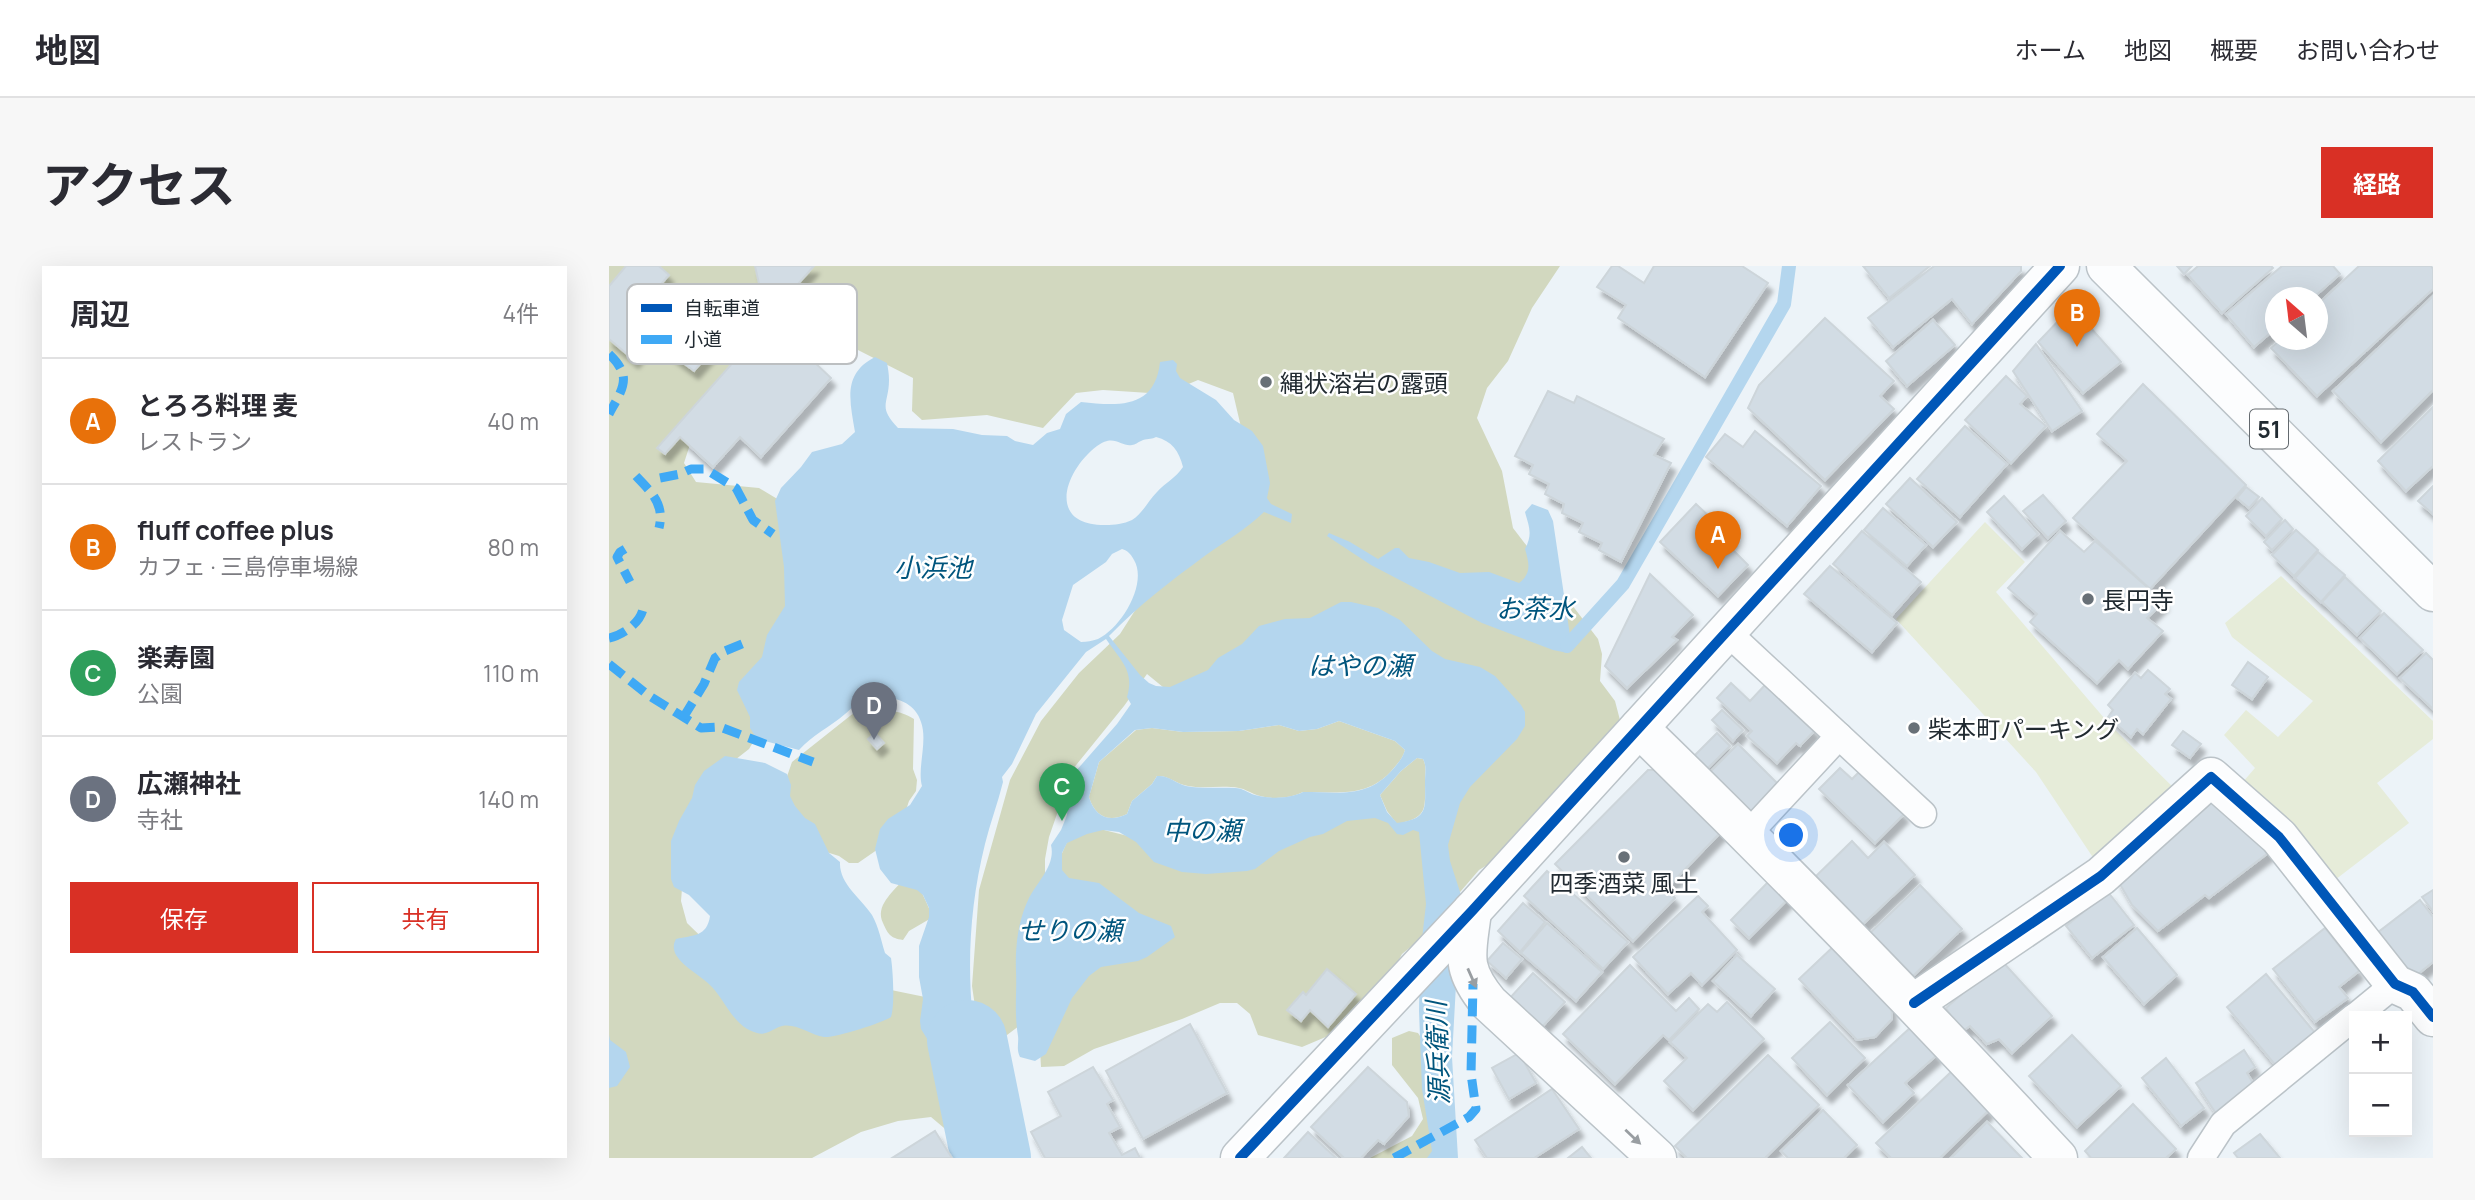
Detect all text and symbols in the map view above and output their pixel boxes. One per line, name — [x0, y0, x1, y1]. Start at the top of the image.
text: 地図 — [35, 27, 101, 72]
text: ホーム — [2015, 33, 2086, 66]
text: 地図 — [2124, 33, 2172, 66]
text: 概要 — [2210, 33, 2258, 66]
text: お問い合わせ — [2296, 33, 2440, 66]
button: 経路 — [2321, 147, 2433, 218]
text: アクセス — [42, 151, 236, 218]
legend — [627, 284, 857, 364]
north arrow — [2265, 287, 2328, 350]
pin: B — [2054, 289, 2100, 347]
text: 周辺 — [70, 293, 130, 334]
text: 自転車道 — [684, 295, 760, 321]
text: 4件 — [502, 297, 539, 329]
text: 小道 — [684, 326, 722, 352]
place label: 縄状溶岩の露頭 — [1280, 366, 1448, 399]
marker: 縄状溶岩の露頭 — [1258, 374, 1274, 390]
text: とろろ料理 麦 — [137, 387, 298, 423]
text: A — [85, 405, 101, 437]
text: 40 m — [487, 405, 539, 437]
road number: 51 — [2250, 410, 2288, 448]
text: レストラン — [137, 425, 252, 457]
pin: A — [1695, 511, 1741, 569]
text: fluff coffee plus — [137, 512, 334, 548]
text: B — [86, 531, 100, 563]
text: 80 m — [488, 531, 539, 563]
water label: 小浜池 — [894, 549, 975, 585]
text: カフェ · 三島停車場線 — [137, 550, 358, 582]
place label: 長円寺 — [2102, 583, 2174, 616]
water label: お茶水 — [1496, 590, 1577, 626]
marker: 長円寺 — [2080, 591, 2096, 607]
text: 楽寿園 — [137, 639, 215, 675]
water label: はやの瀬 — [1308, 647, 1417, 683]
text: C — [85, 657, 102, 689]
text: 110 m — [483, 657, 539, 689]
text: 公園 — [137, 677, 183, 709]
pin: D — [851, 682, 897, 740]
place label: 柴本町パーキング — [1928, 712, 2119, 745]
marker: 柴本町パーキング — [1906, 720, 1922, 736]
pin: C — [1039, 763, 1085, 821]
text: 広瀬神社 — [137, 765, 241, 801]
text: D — [85, 783, 101, 815]
text: 140 m — [478, 783, 539, 815]
text: 寺社 — [137, 803, 183, 835]
water label: 中の瀬 — [1163, 812, 1246, 848]
your location — [1774, 818, 1808, 852]
marker: 四季酒菜 風土 — [1616, 849, 1632, 865]
place label: 四季酒菜 風土 — [1550, 866, 1698, 899]
button: 保存 — [70, 882, 298, 953]
button: 共有 — [312, 882, 539, 953]
water label: せりの瀬 — [1018, 912, 1127, 948]
one-way arrow — [1466, 968, 1478, 988]
water label: 源兵衛川 — [1417, 997, 1457, 1106]
map controls — [2349, 1011, 2412, 1137]
button: + — [2349, 1011, 2412, 1074]
button: − — [2349, 1074, 2412, 1137]
one-way arrow — [1624, 1128, 1641, 1144]

